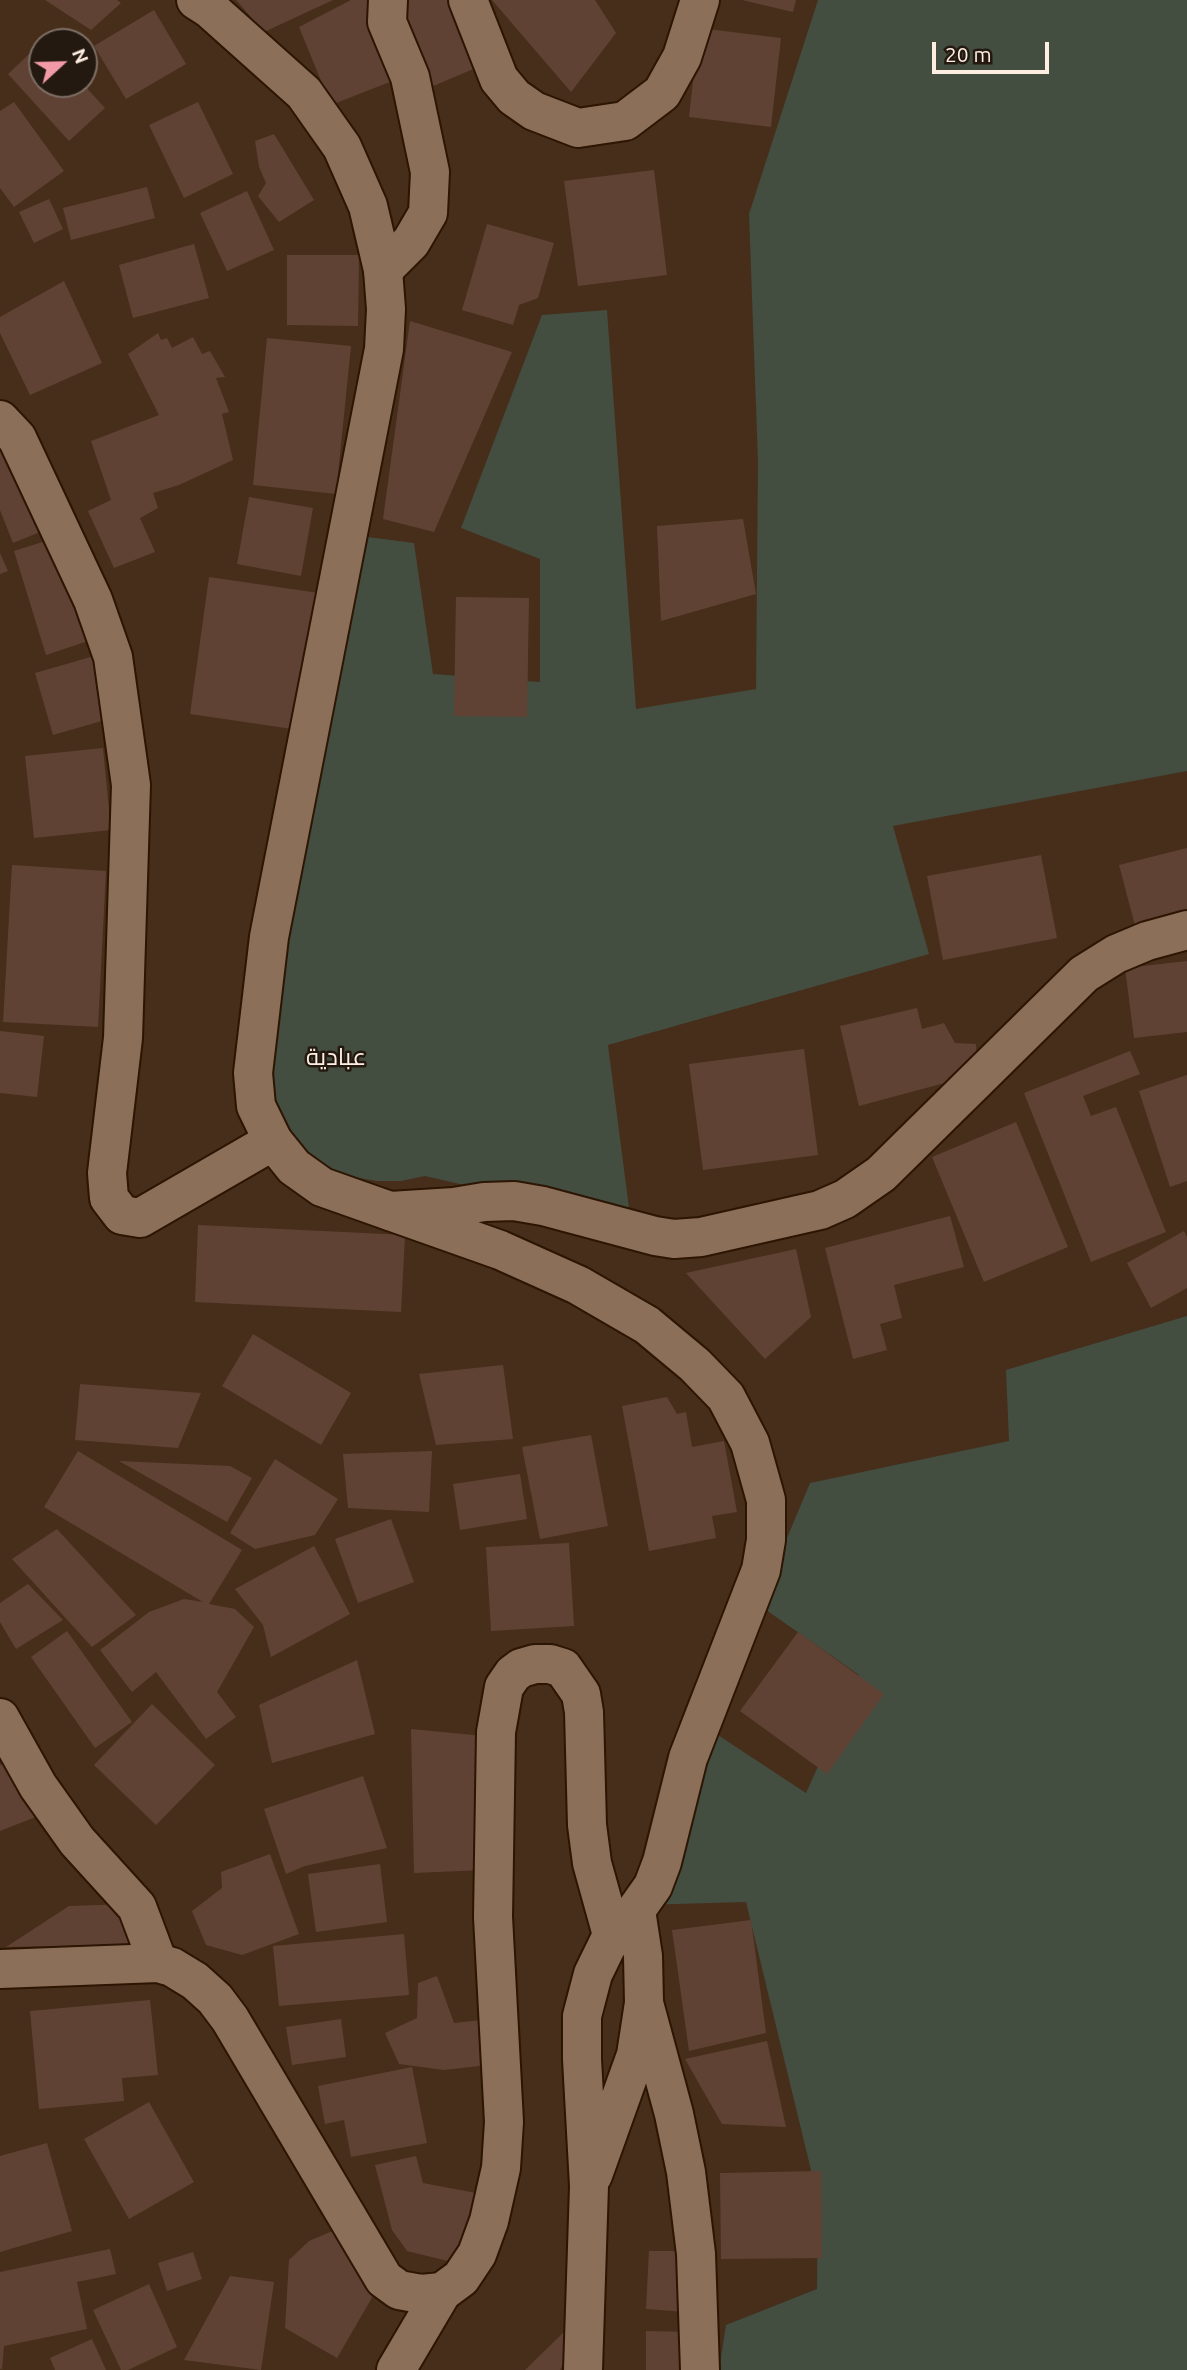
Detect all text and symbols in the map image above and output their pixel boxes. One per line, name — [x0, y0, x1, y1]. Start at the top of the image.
north arrow — [28, 28, 98, 98]
scale bar — [935, 28, 1052, 72]
text: 20 m — [945, 42, 992, 66]
text: N — [68, 45, 93, 67]
district label: عبادية — [306, 1043, 366, 1071]

